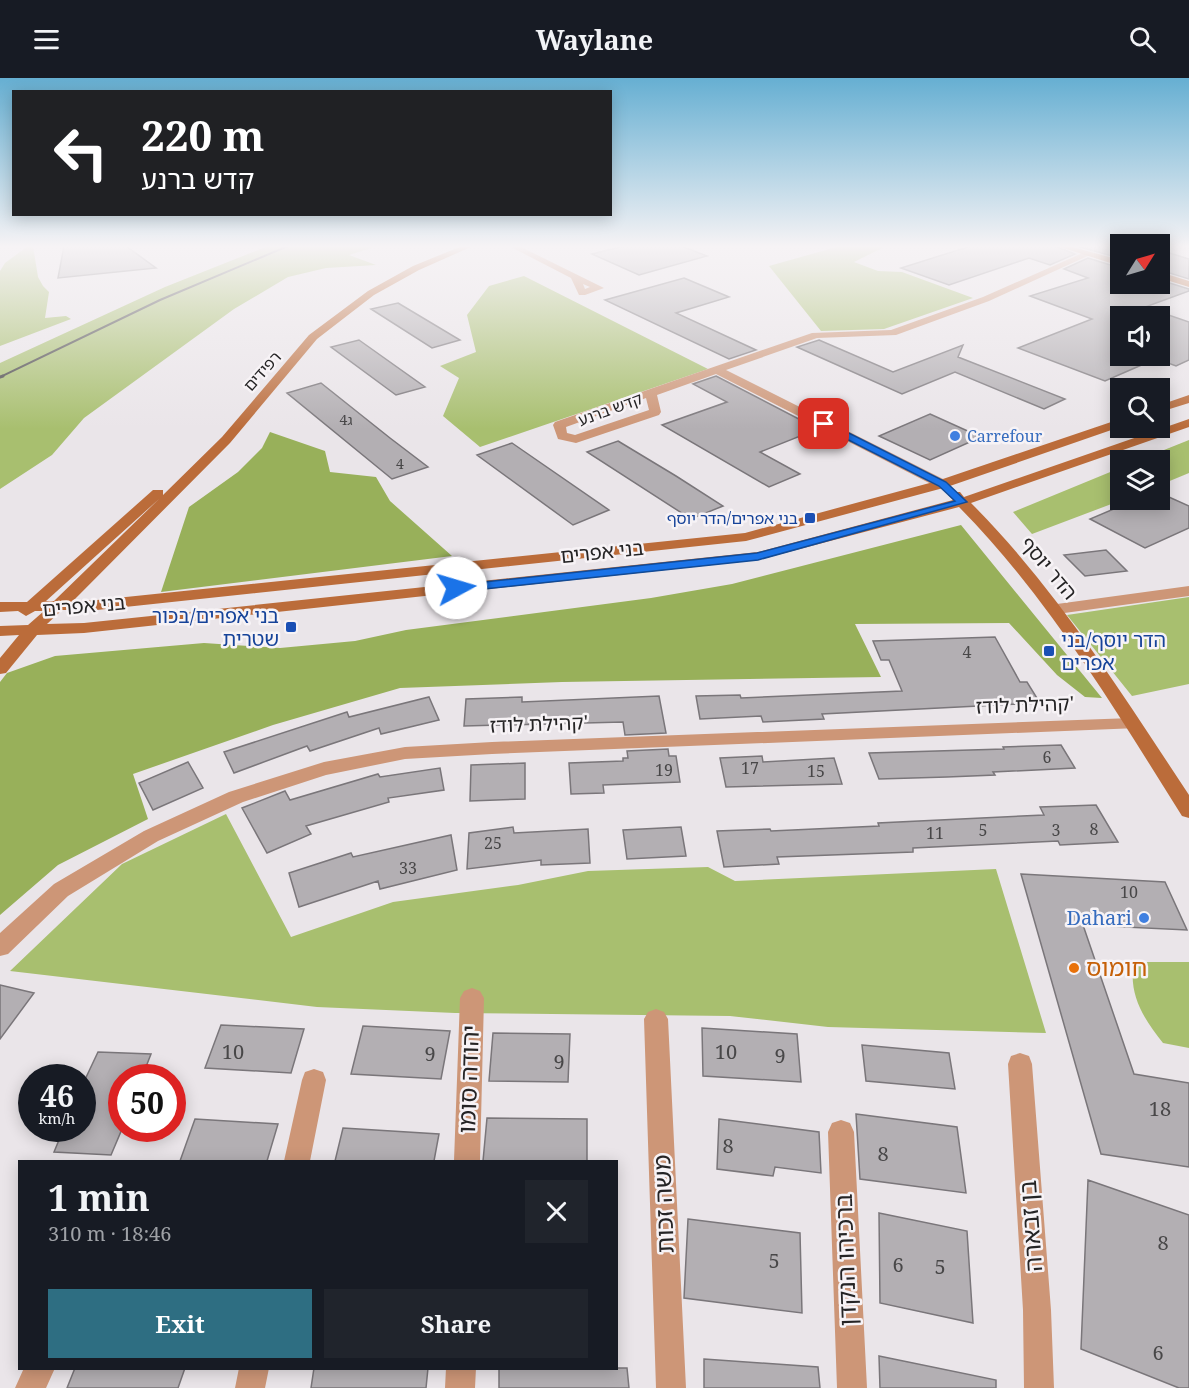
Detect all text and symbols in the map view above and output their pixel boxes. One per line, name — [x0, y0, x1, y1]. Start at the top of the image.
text: Waylane — [536, 21, 653, 58]
icon: menu — [30, 23, 63, 56]
icon: search — [1126, 23, 1159, 56]
text: 220 m — [141, 106, 265, 163]
icon: left — [42, 114, 120, 192]
text: קדש ברנע — [141, 160, 254, 197]
north arrow — [1110, 234, 1170, 294]
map controls — [1110, 234, 1170, 510]
button: sound — [1110, 306, 1170, 366]
street label: רפידים — [238, 346, 286, 396]
button: search — [1110, 378, 1170, 438]
street label: קדש ברנע — [575, 387, 645, 431]
pin — [798, 398, 849, 449]
icon: arrive — [807, 407, 840, 440]
house number: 4ג — [339, 410, 353, 429]
place label: Carrefour — [967, 425, 1043, 447]
marker: Carrefour — [948, 429, 962, 443]
button: layers — [1110, 450, 1170, 510]
house number: 4 — [396, 454, 404, 473]
place label: בני אפרים/הדר יוסף — [667, 507, 798, 529]
marker: בני אפרים/הדר יוסף — [803, 511, 817, 525]
street label: הדר יוסף — [1015, 530, 1084, 605]
street label: בני אפרים — [559, 534, 645, 569]
position arrow — [424, 556, 488, 620]
street label: בני אפרים — [41, 588, 127, 623]
place label: בני אפרים/בכור שטרית — [152, 602, 279, 652]
marker: בני אפרים/בכור שטרית — [284, 620, 298, 634]
place label: הדר יוסף/בני אפרים — [1061, 626, 1166, 676]
house number: 4 — [963, 641, 972, 663]
marker: הדר יוסף/בני אפרים — [1042, 644, 1056, 658]
street label: קהילת לודז' — [975, 689, 1075, 720]
street label: קהילת לודז' — [489, 708, 589, 739]
house number: 6 — [1043, 746, 1052, 768]
house number: 17 — [741, 757, 759, 779]
house number: 19 — [655, 759, 673, 781]
house number: 15 — [807, 760, 825, 782]
house number: 8 — [1090, 818, 1099, 840]
house number: 5 — [979, 819, 987, 841]
house number: 3 — [1052, 819, 1061, 841]
house number: 11 — [926, 822, 944, 844]
house number: 25 — [484, 832, 502, 854]
house number: 33 — [399, 857, 417, 879]
house number: 10 — [1120, 881, 1138, 903]
place label: Dahari — [1066, 904, 1133, 931]
marker: Dahari — [1137, 911, 1151, 925]
place label: חומוס — [1086, 950, 1147, 983]
marker: חומוס — [1067, 961, 1081, 975]
street label: יהודה סומו — [449, 1024, 486, 1134]
house number: 10 — [222, 1038, 244, 1065]
house number: 10 — [715, 1038, 737, 1065]
house number: 9 — [424, 1040, 436, 1067]
house number: 9 — [774, 1042, 786, 1069]
house number: 9 — [553, 1048, 565, 1075]
speed limit sign: 50 — [108, 1064, 186, 1142]
text: 46 — [40, 1075, 74, 1116]
house number: 18 — [1149, 1095, 1171, 1122]
text: km/h — [39, 1108, 75, 1128]
house number: 8 — [722, 1132, 734, 1159]
house number: 8 — [877, 1140, 889, 1167]
street label: משה זכות — [644, 1154, 681, 1254]
text: 1 min — [48, 1173, 150, 1222]
street label: בן זבארה — [1010, 1179, 1049, 1273]
button: close — [525, 1180, 588, 1243]
street label: ברכיהו הנקדן — [826, 1193, 863, 1327]
text: 310 m · 18:46 — [48, 1220, 171, 1247]
house number: 8 — [1157, 1229, 1169, 1256]
house number: 5 — [768, 1247, 780, 1274]
house number: 6 — [892, 1251, 904, 1278]
house number: 5 — [934, 1253, 946, 1280]
button: Exit — [48, 1289, 312, 1358]
button: Share — [324, 1289, 588, 1358]
house number: 6 — [1152, 1339, 1164, 1366]

